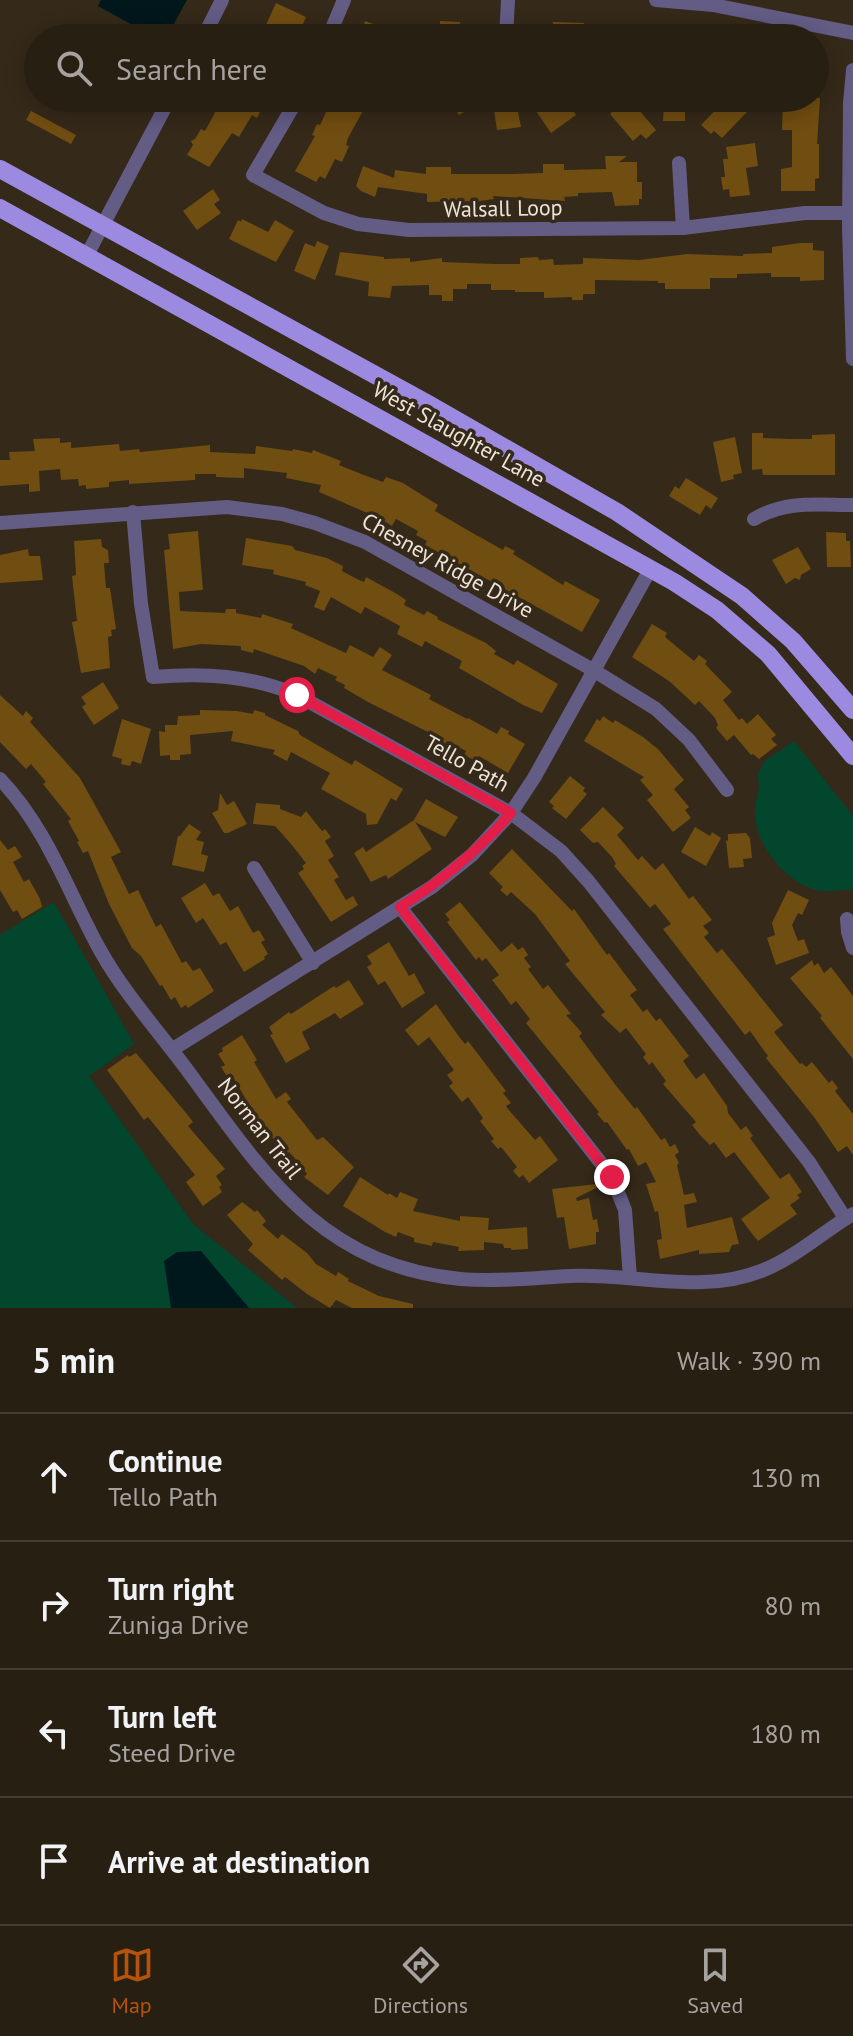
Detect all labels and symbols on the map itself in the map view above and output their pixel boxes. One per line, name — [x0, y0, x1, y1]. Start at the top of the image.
street label: Walsall Loop — [443, 193, 563, 223]
street label: West Slaughter Lane — [368, 375, 550, 493]
street label: Chesney Ridge Drive — [357, 506, 539, 624]
route start — [279, 677, 315, 713]
street label: Tello Path — [420, 728, 514, 798]
street label: Norman Trail — [212, 1072, 309, 1185]
route end — [594, 1159, 630, 1195]

